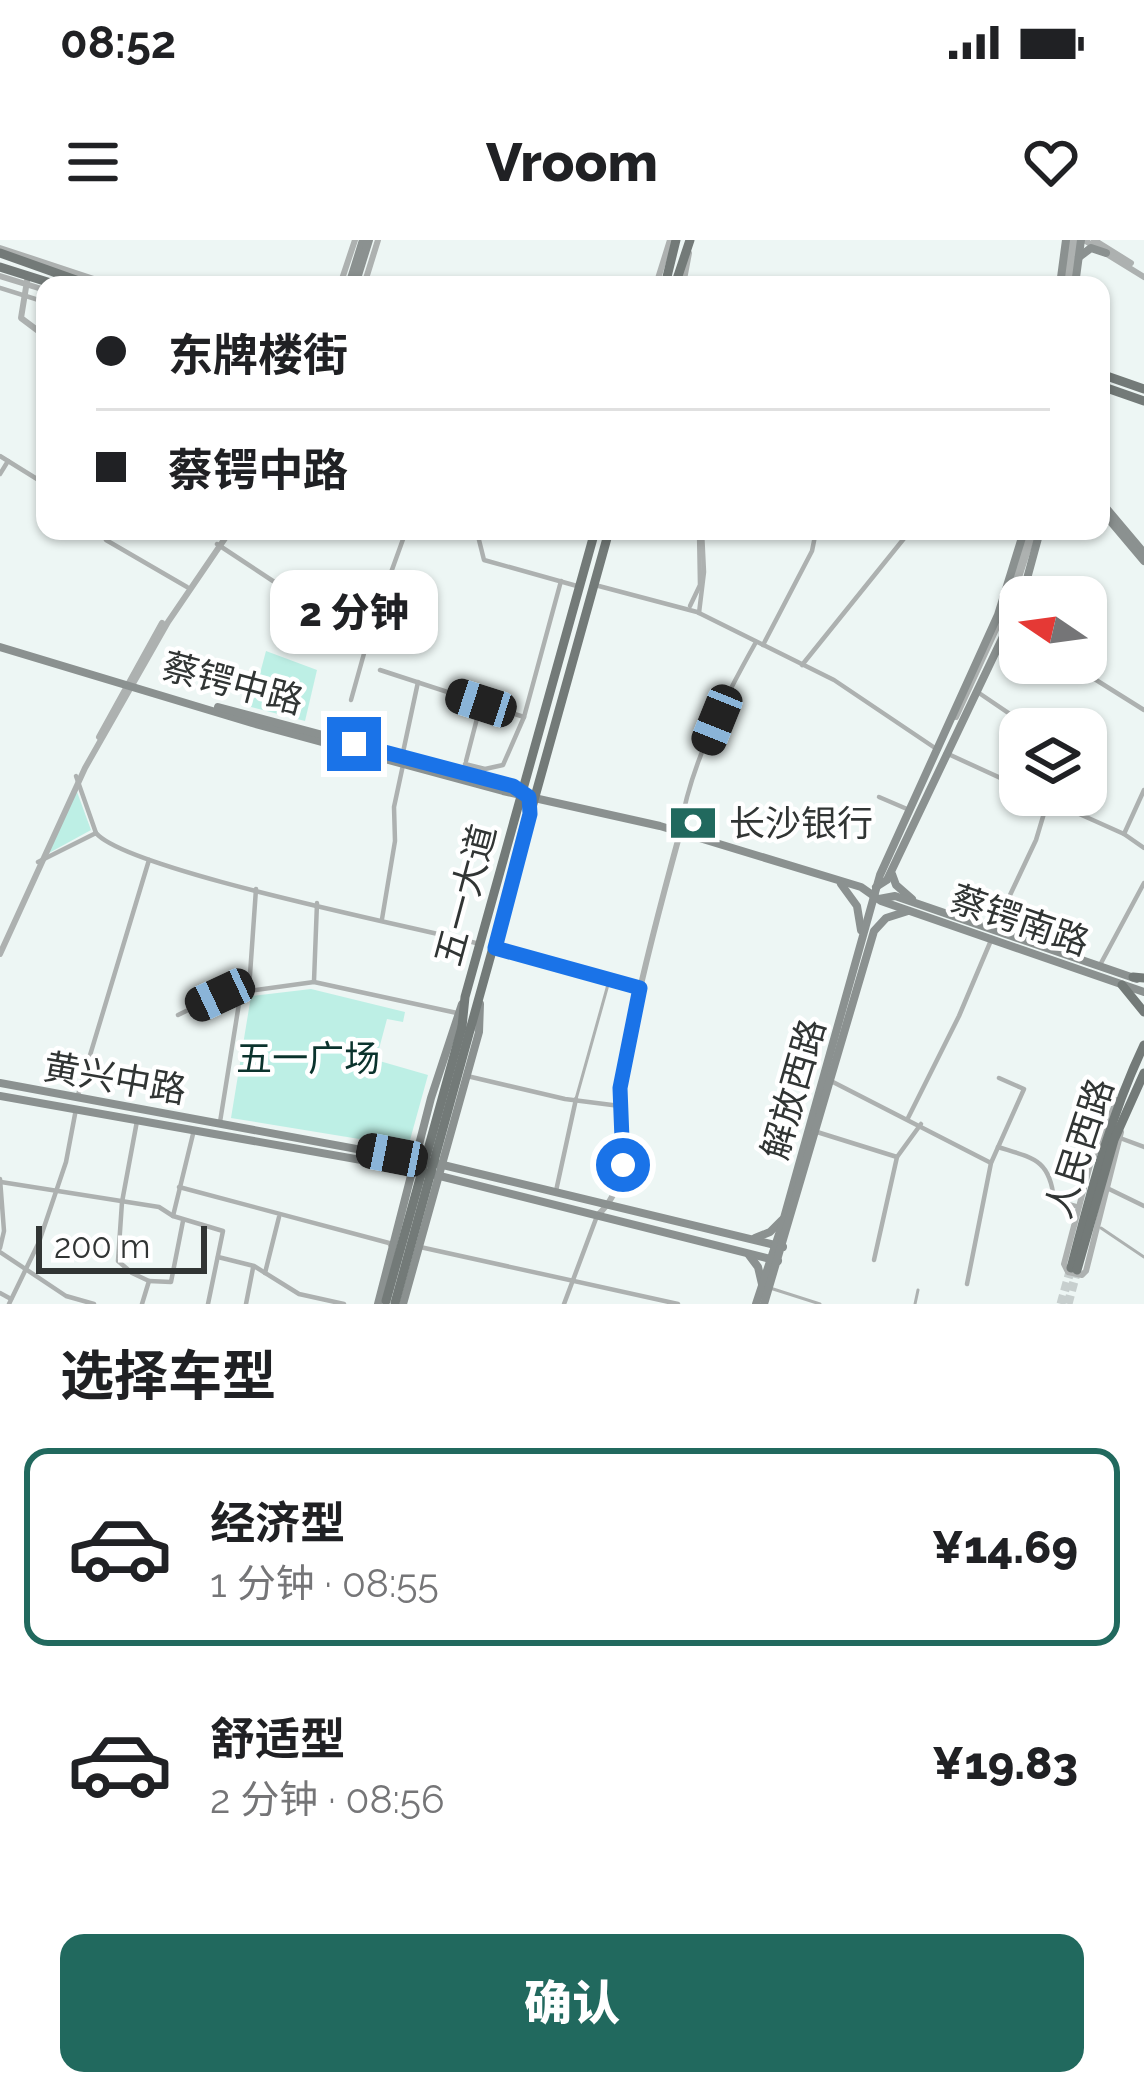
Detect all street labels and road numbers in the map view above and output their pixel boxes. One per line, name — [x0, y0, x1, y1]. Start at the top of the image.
street label: 蔡锷中路 — [158, 644, 308, 722]
street label: 五一大道 — [426, 820, 504, 970]
street label: 蔡锷南路 — [945, 877, 1095, 963]
street label: 解放西路 — [753, 1014, 833, 1164]
street label: 黄兴中路 — [40, 1045, 190, 1111]
street label: 人民西路 — [1037, 1073, 1121, 1223]

